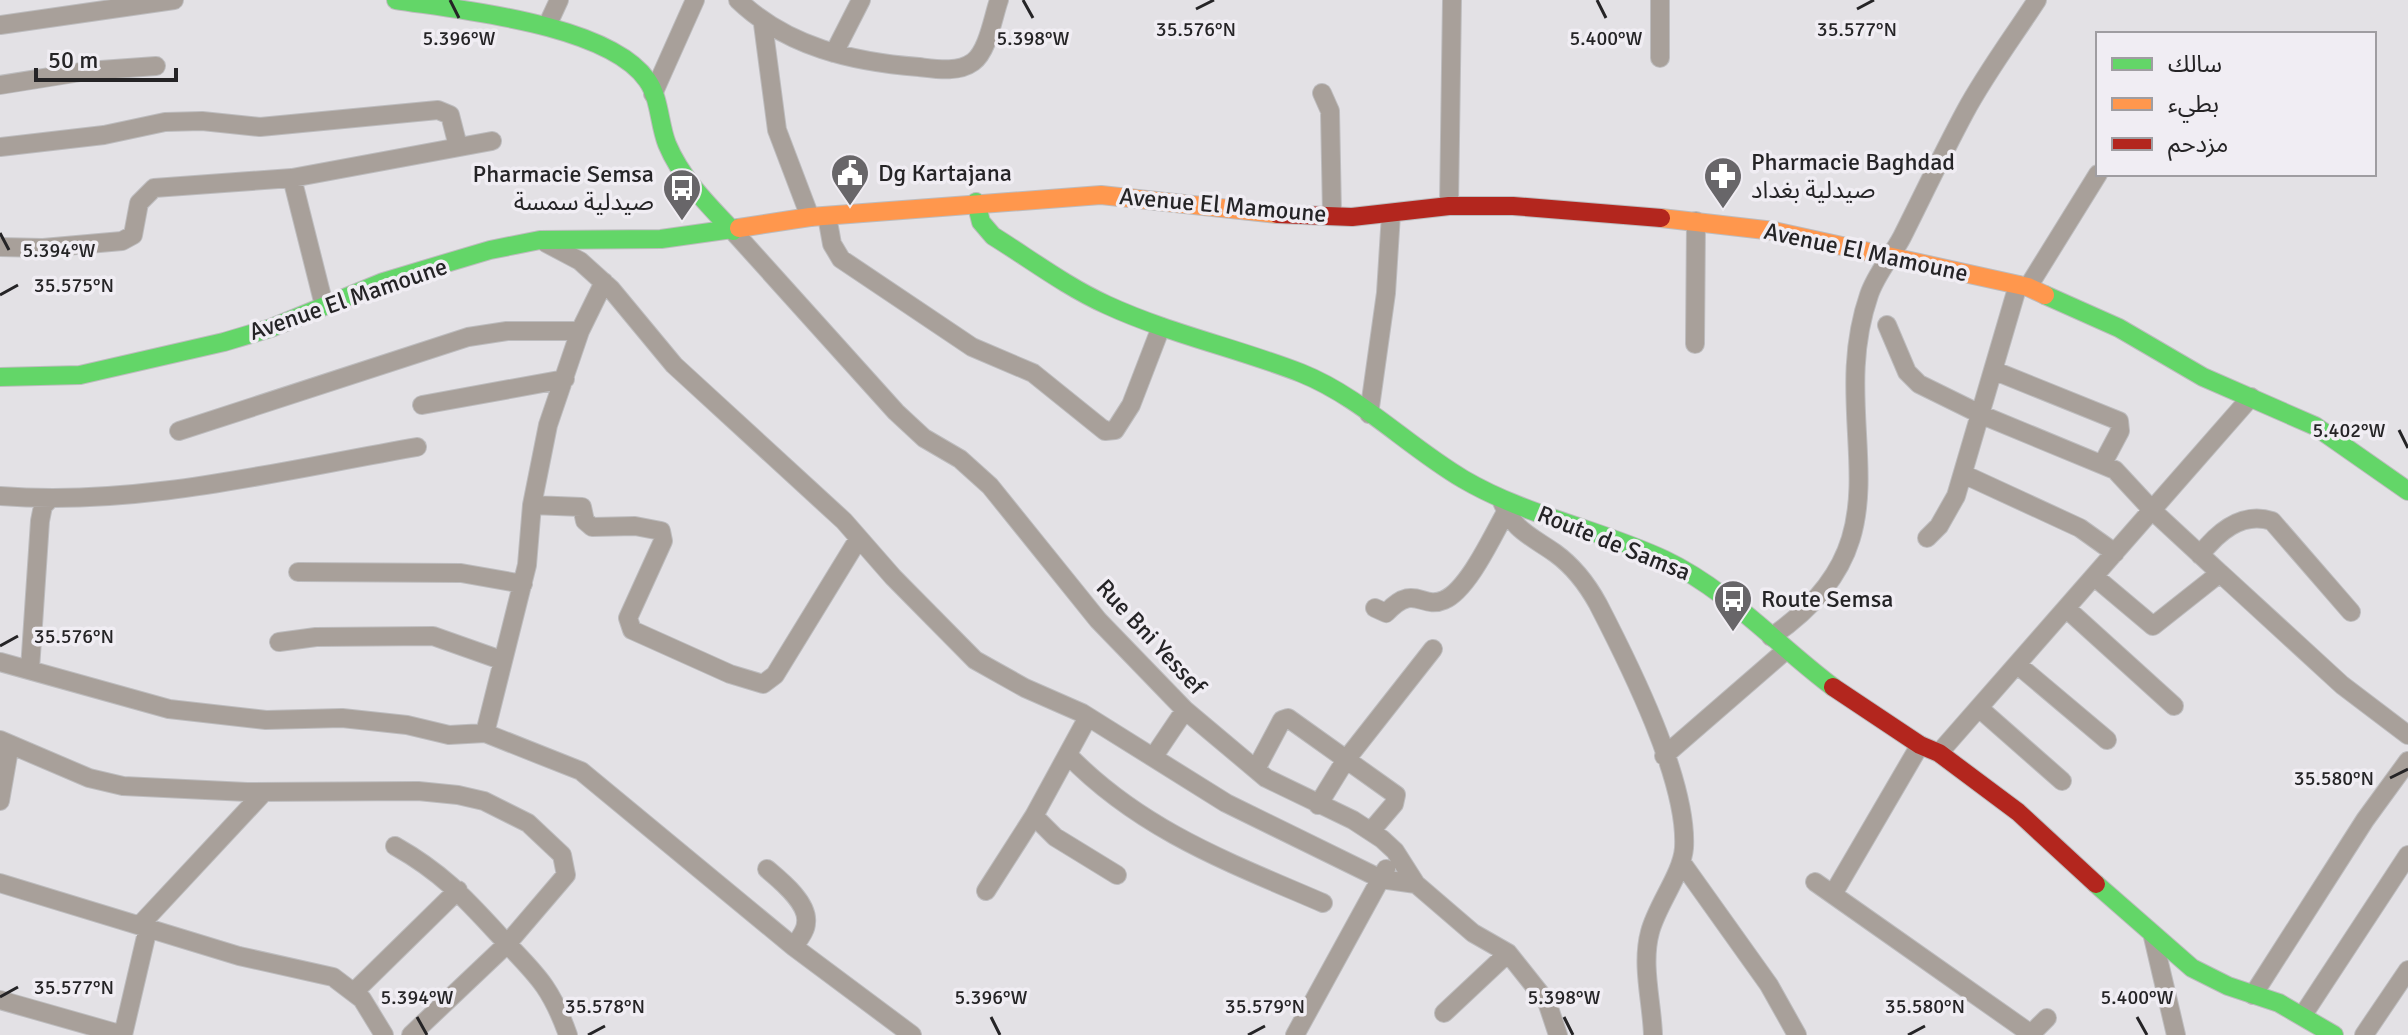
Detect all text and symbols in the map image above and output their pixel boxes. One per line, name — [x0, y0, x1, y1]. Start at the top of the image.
text: 35.576°N — [1156, 17, 1236, 42]
text: 35.577°N — [1817, 17, 1897, 42]
text: 5.396°W — [423, 26, 495, 51]
text: 5.398°W — [997, 26, 1069, 51]
text: 5.400°W — [1570, 26, 1642, 51]
scale bar — [36, 32, 176, 82]
legend — [2096, 32, 2376, 176]
text: 50 m — [48, 45, 98, 75]
text: سالك — [2168, 49, 2222, 79]
text: بطيء — [2168, 89, 2219, 123]
text: مزدحم — [2168, 129, 2228, 161]
place label: Pharmacie Baghdad صيدلية بغداد — [1751, 147, 1955, 205]
public building icon: Dg Kartajana — [829, 152, 871, 207]
pharmacy icon: Pharmacie Baghdad صيدلية بغداد — [1702, 155, 1744, 210]
place label: Dg Kartajana — [878, 158, 1012, 188]
place label: Pharmacie Semsa صيدلية سمسة — [473, 159, 654, 217]
bus stop icon: Pharmacie Semsa صيدلية سمسة — [661, 167, 703, 222]
street label: Avenue El Mamoune — [1118, 181, 1328, 229]
street label: Avenue El Mamoune — [1761, 216, 1971, 288]
text: 5.394°W — [23, 238, 95, 263]
street label: Avenue El Mamoune — [245, 251, 451, 347]
text: 35.575°N — [34, 273, 114, 298]
text: 5.402°W — [2313, 418, 2385, 443]
street label: Route de Samsa — [1533, 499, 1695, 587]
street label: Rue Bni Yessef — [1090, 573, 1213, 702]
bus stop icon: Route Semsa — [1712, 578, 1754, 633]
place label: Route Semsa — [1761, 584, 1893, 614]
text: 35.576°N — [34, 624, 114, 649]
text: 35.580°N — [2294, 766, 2374, 791]
text: 35.577°N — [34, 975, 114, 1000]
text: 5.394°W — [381, 985, 453, 1010]
text: 5.396°W — [955, 985, 1027, 1010]
text: 5.398°W — [1528, 985, 1600, 1010]
text: 5.400°W — [2101, 985, 2173, 1010]
text: 35.578°N — [565, 994, 645, 1019]
text: 35.579°N — [1225, 994, 1305, 1019]
text: 35.580°N — [1885, 994, 1965, 1019]

